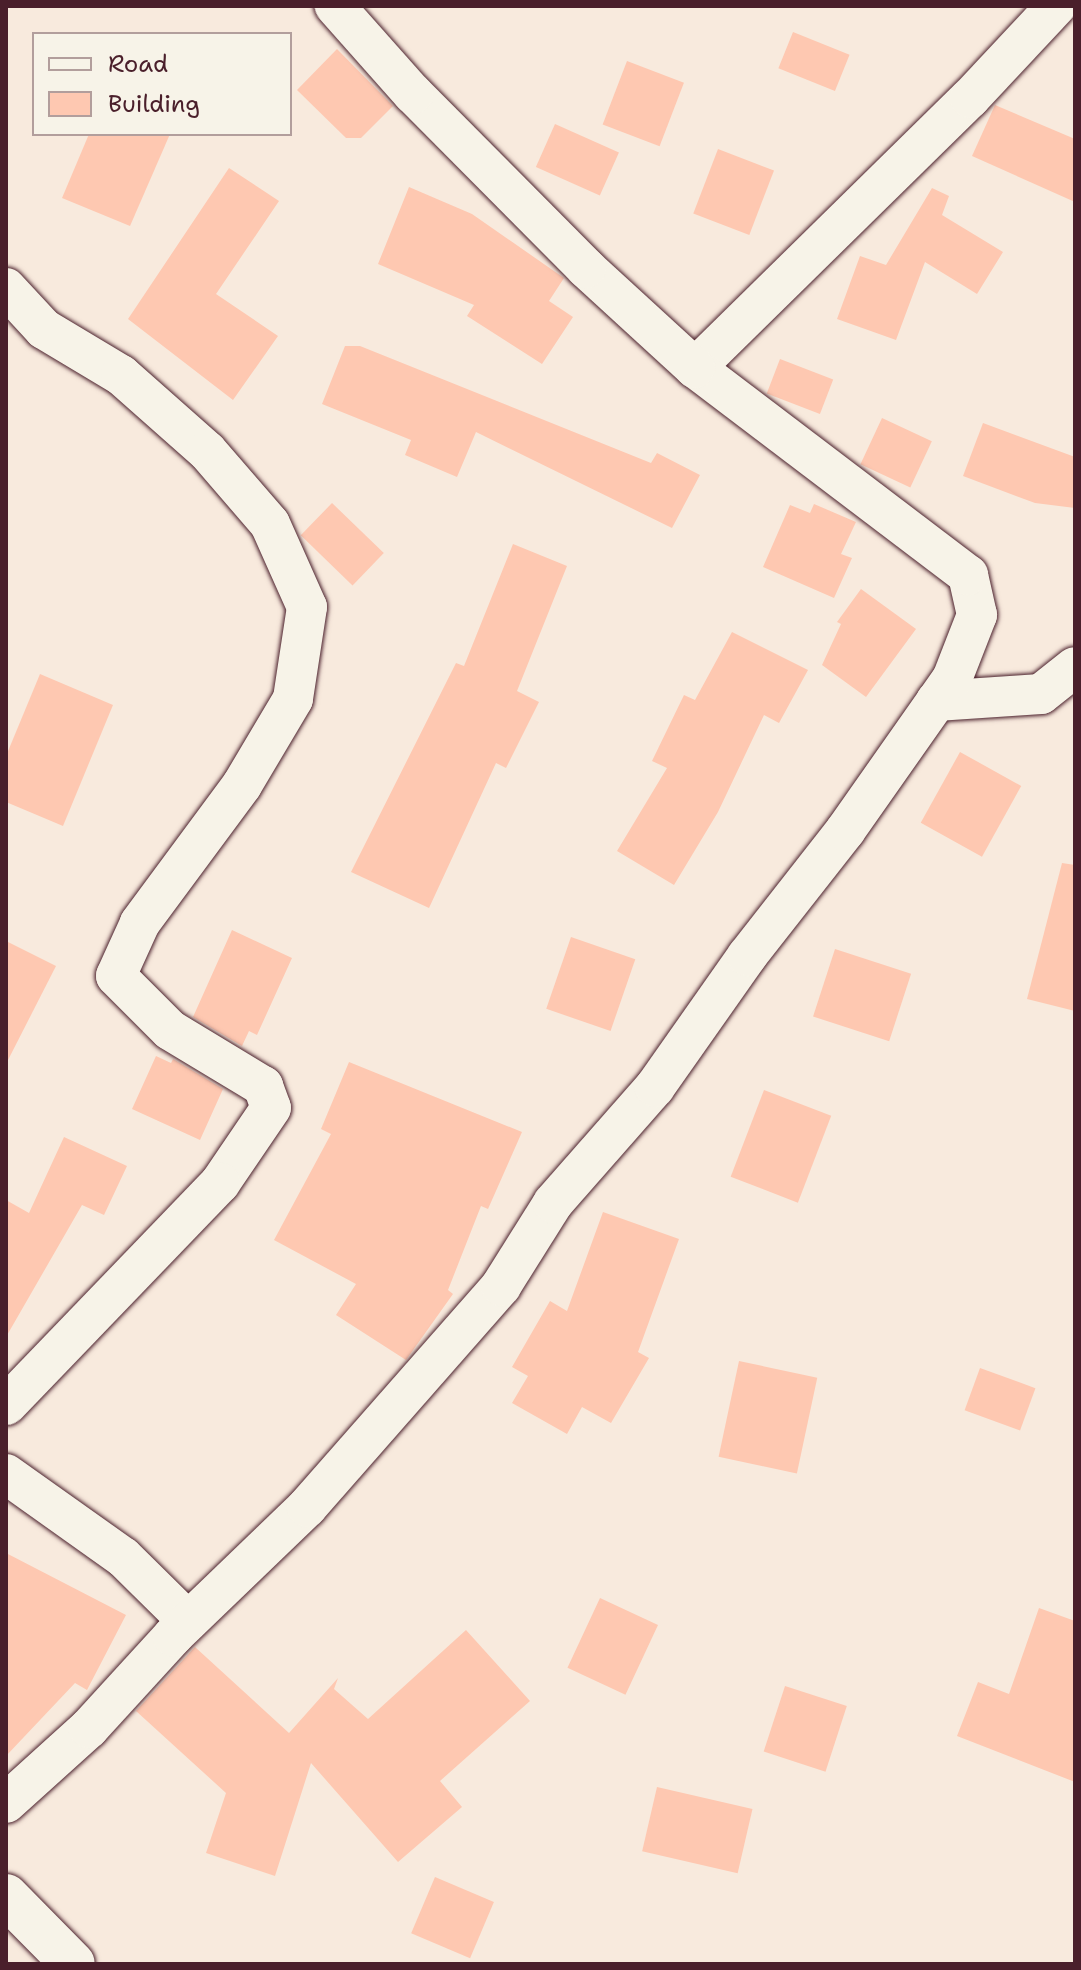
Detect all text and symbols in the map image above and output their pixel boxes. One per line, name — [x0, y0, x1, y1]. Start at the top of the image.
legend — [32, 32, 292, 136]
text: Road — [108, 48, 168, 80]
text: Building — [108, 88, 200, 120]

